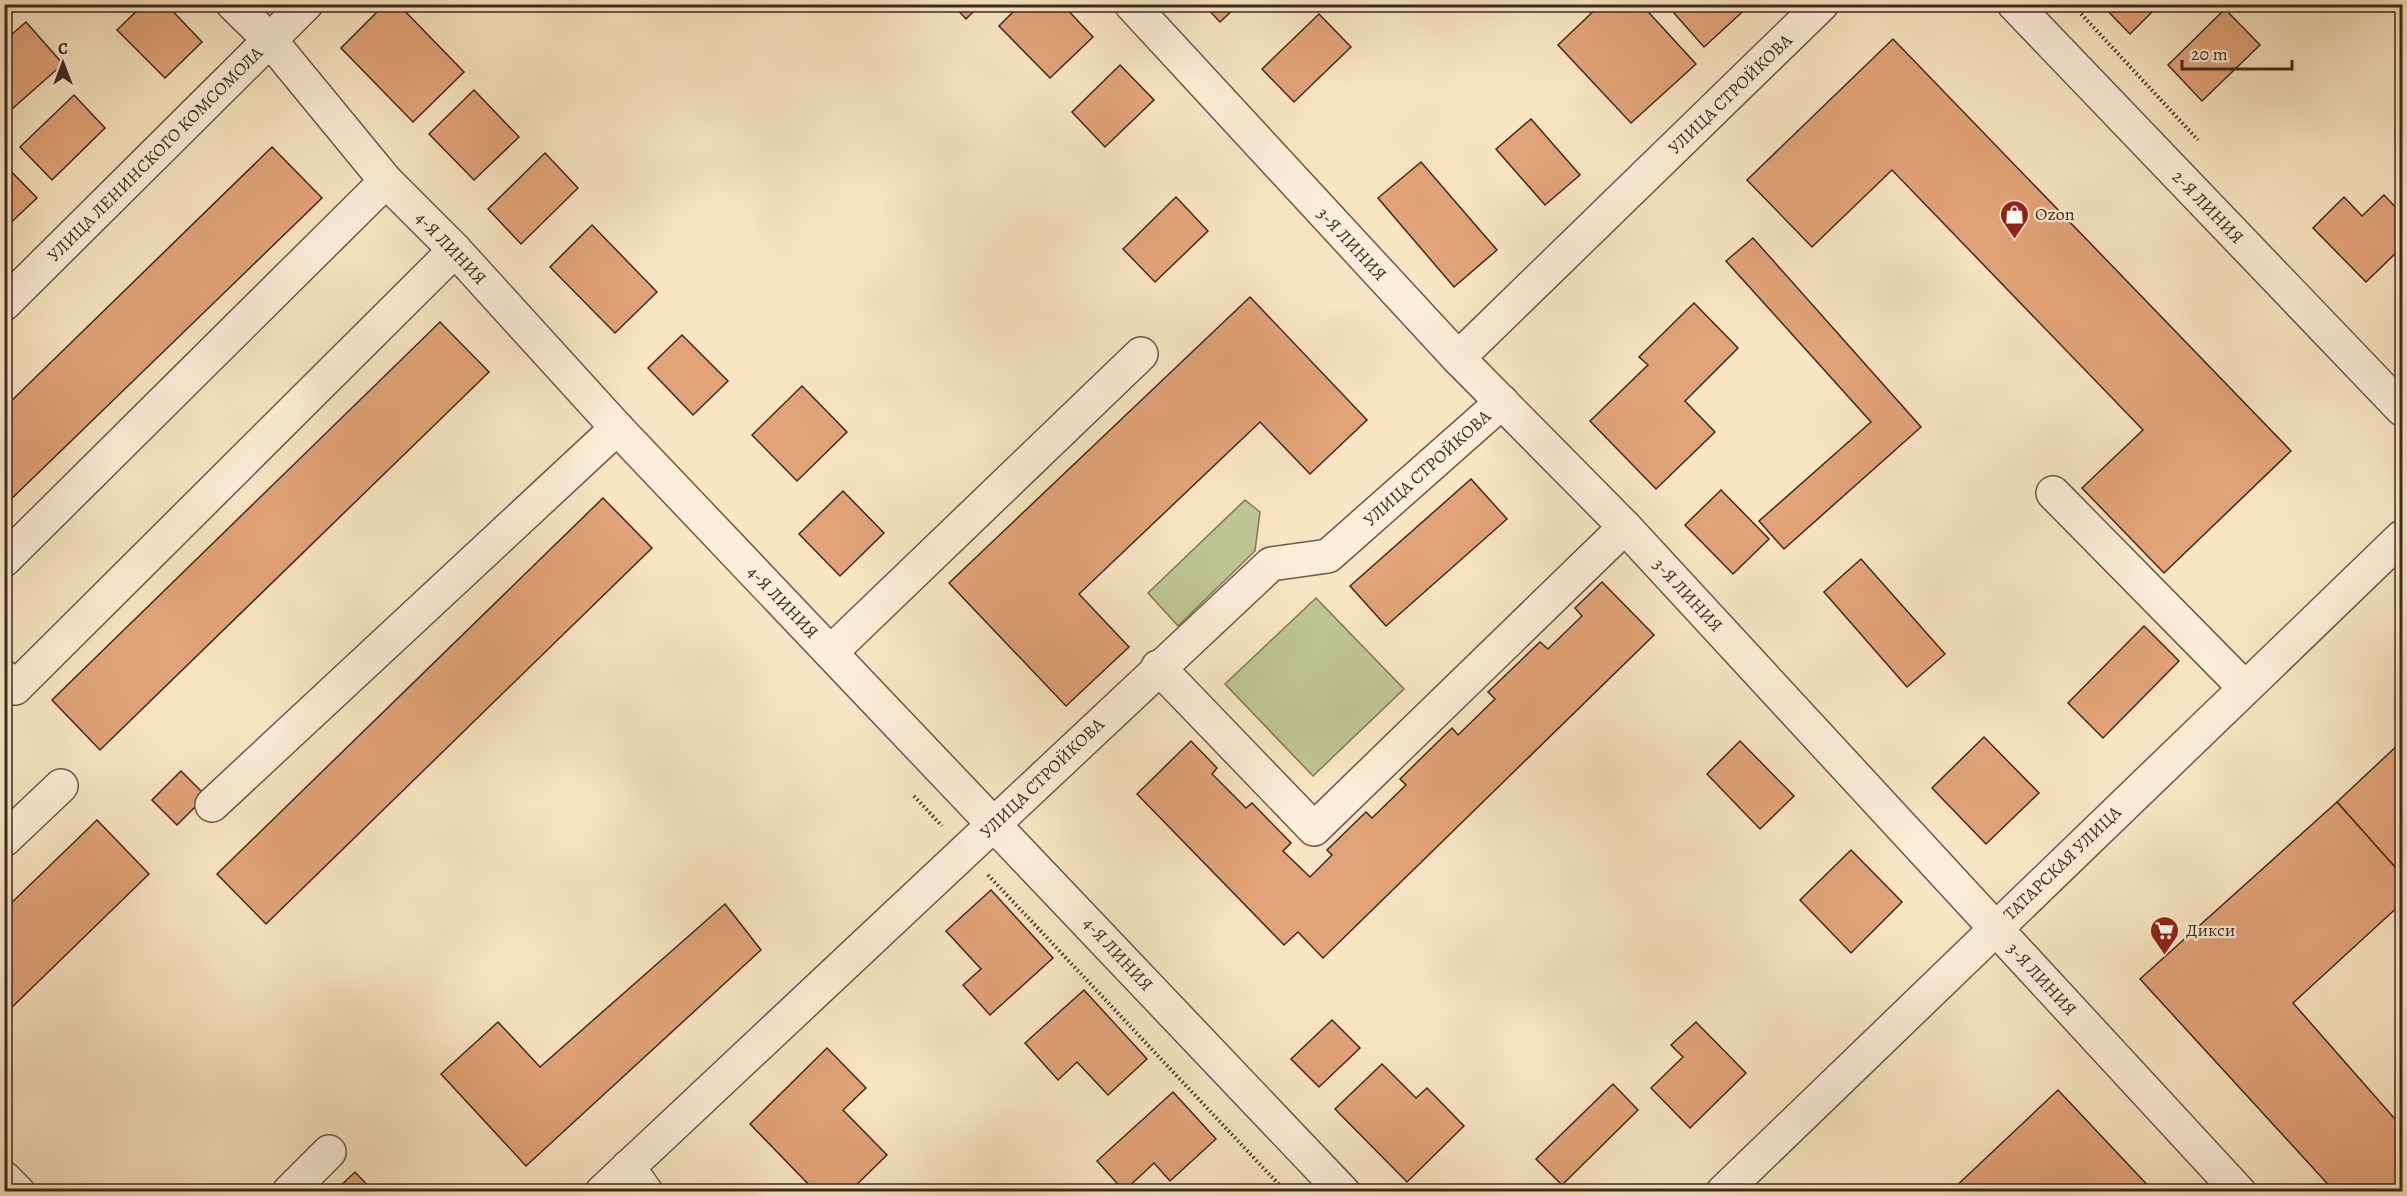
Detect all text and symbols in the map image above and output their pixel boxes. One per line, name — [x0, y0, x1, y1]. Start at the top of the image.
street label: УЛИЦА СТРОЙКОВА — [1663, 28, 1798, 160]
north arrow — [33, 33, 93, 93]
scale bar — [2182, 33, 2292, 71]
street label: УЛИЦА ЛЕНИНСКОГО КОМСОМОЛА — [43, 42, 267, 266]
text: 20 m — [2191, 42, 2228, 66]
street label: 2-Я ЛИНИЯ — [2167, 165, 2249, 249]
shop icon: Ozon — [1998, 198, 2030, 240]
street label: 3-Я ЛИНИЯ — [1312, 202, 1392, 286]
place label: Ozon — [2035, 202, 2075, 226]
street label: 4-Я ЛИНИЯ — [410, 206, 492, 290]
street label: УЛИЦА СТРОЙКОВА — [1358, 404, 1496, 532]
street label: 3-Я ЛИНИЯ — [1648, 553, 1728, 637]
street label: 4-Я ЛИНИЯ — [742, 560, 824, 644]
street label: УЛИЦА СТРОЙКОВА — [975, 712, 1110, 844]
street label: ТАТАРСКАЯ УЛИЦА — [1998, 800, 2126, 926]
street label: 4-Я ЛИНИЯ — [1078, 912, 1158, 996]
supermarket icon: Дикси — [2149, 914, 2181, 956]
place label: Дикси — [2186, 918, 2235, 942]
street label: 3-Я ЛИНИЯ — [2002, 937, 2082, 1021]

